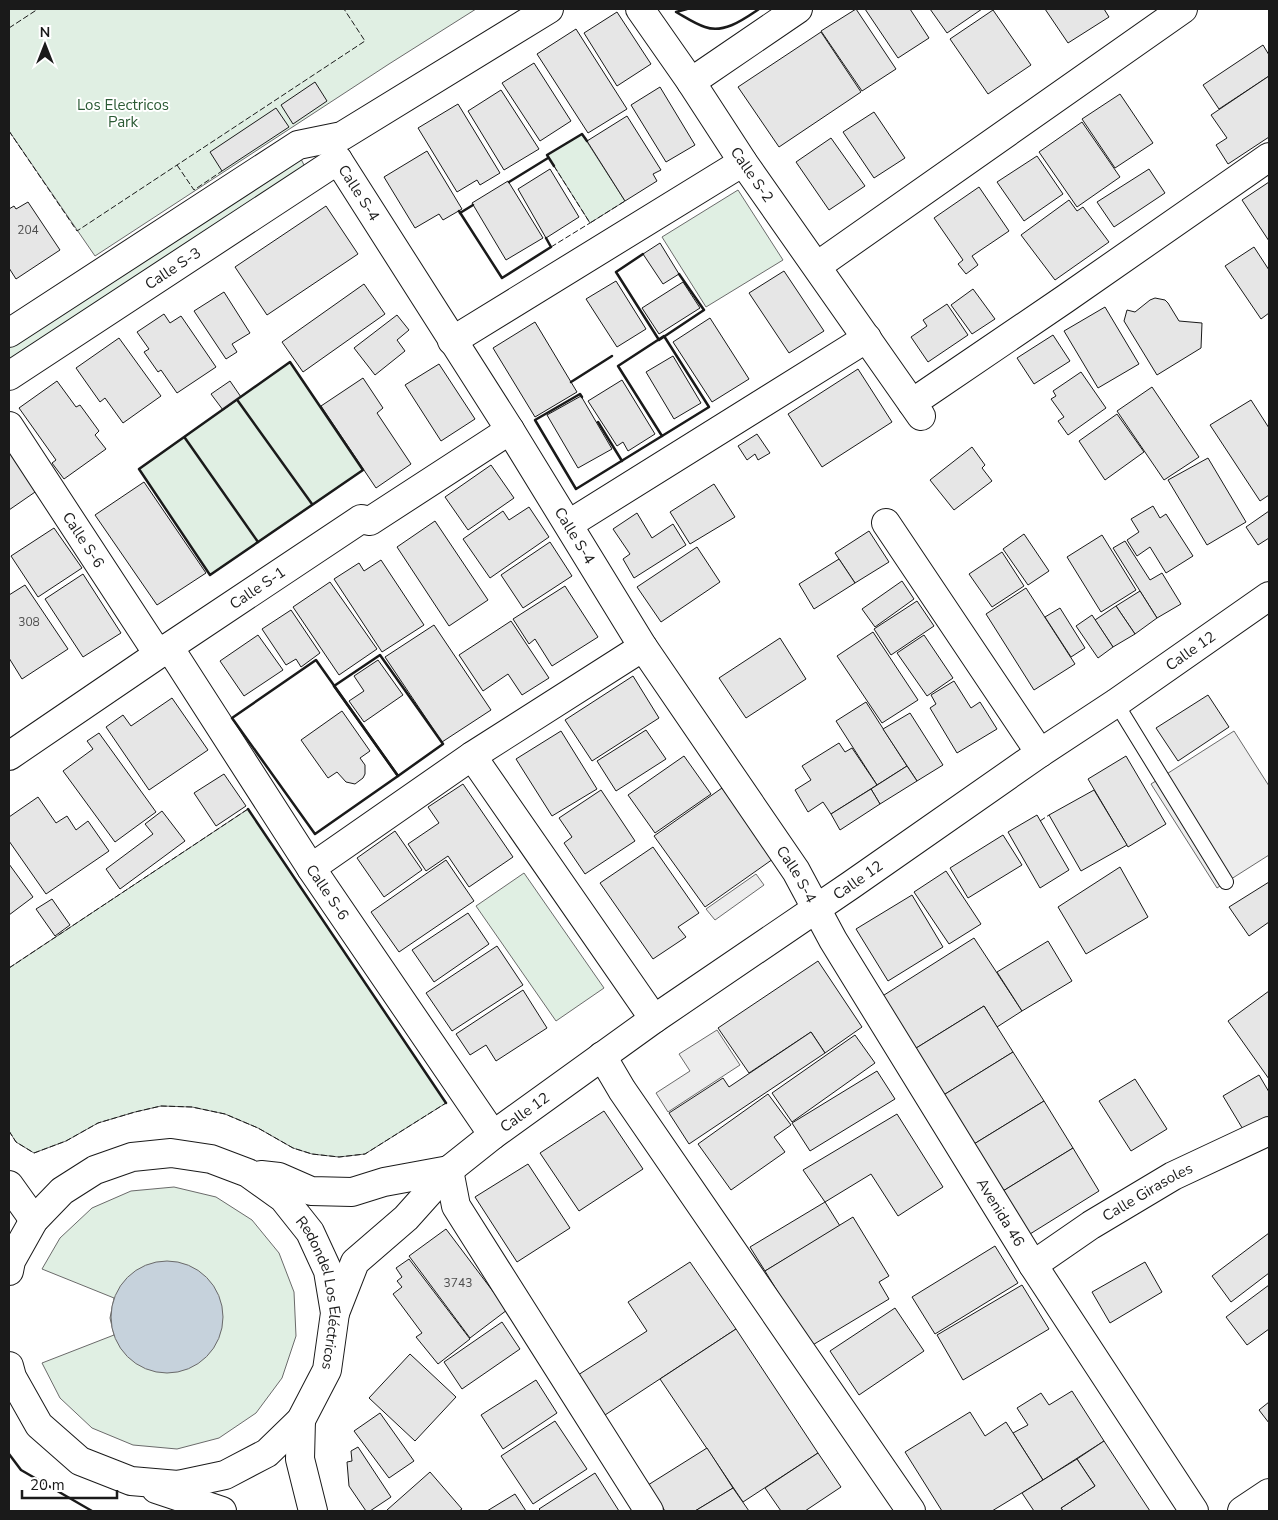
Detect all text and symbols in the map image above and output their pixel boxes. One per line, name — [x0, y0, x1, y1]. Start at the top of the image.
north arrow — [20, 20, 70, 70]
text: N — [40, 23, 50, 42]
park label: Los Electricos Park — [77, 95, 169, 132]
street label: Calle S-2 — [726, 143, 778, 206]
street label: Calle S-4 — [334, 161, 384, 225]
house number: 204 — [17, 222, 39, 238]
street label: Calle S-3 — [141, 243, 205, 294]
street label: Calle S-4 — [550, 503, 600, 568]
street label: Calle S-6 — [58, 508, 109, 572]
street label: Calle S-1 — [226, 562, 289, 614]
house number: 308 — [18, 614, 40, 630]
street label: Calle 12 — [1162, 626, 1219, 675]
street label: Calle S-4 — [772, 842, 821, 906]
street label: Calle 12 — [829, 856, 887, 904]
street label: Calle S-6 — [301, 861, 354, 924]
street label: Calle 12 — [496, 1087, 554, 1137]
street label: Calle Girasoles — [1099, 1158, 1196, 1226]
street label: Avenida 46 — [972, 1174, 1029, 1250]
street label: Redondel Los Eléctricos — [291, 1212, 345, 1371]
house number: 3743 — [444, 1275, 472, 1291]
scale bar — [22, 1468, 118, 1500]
text: 20 m — [30, 1475, 65, 1495]

